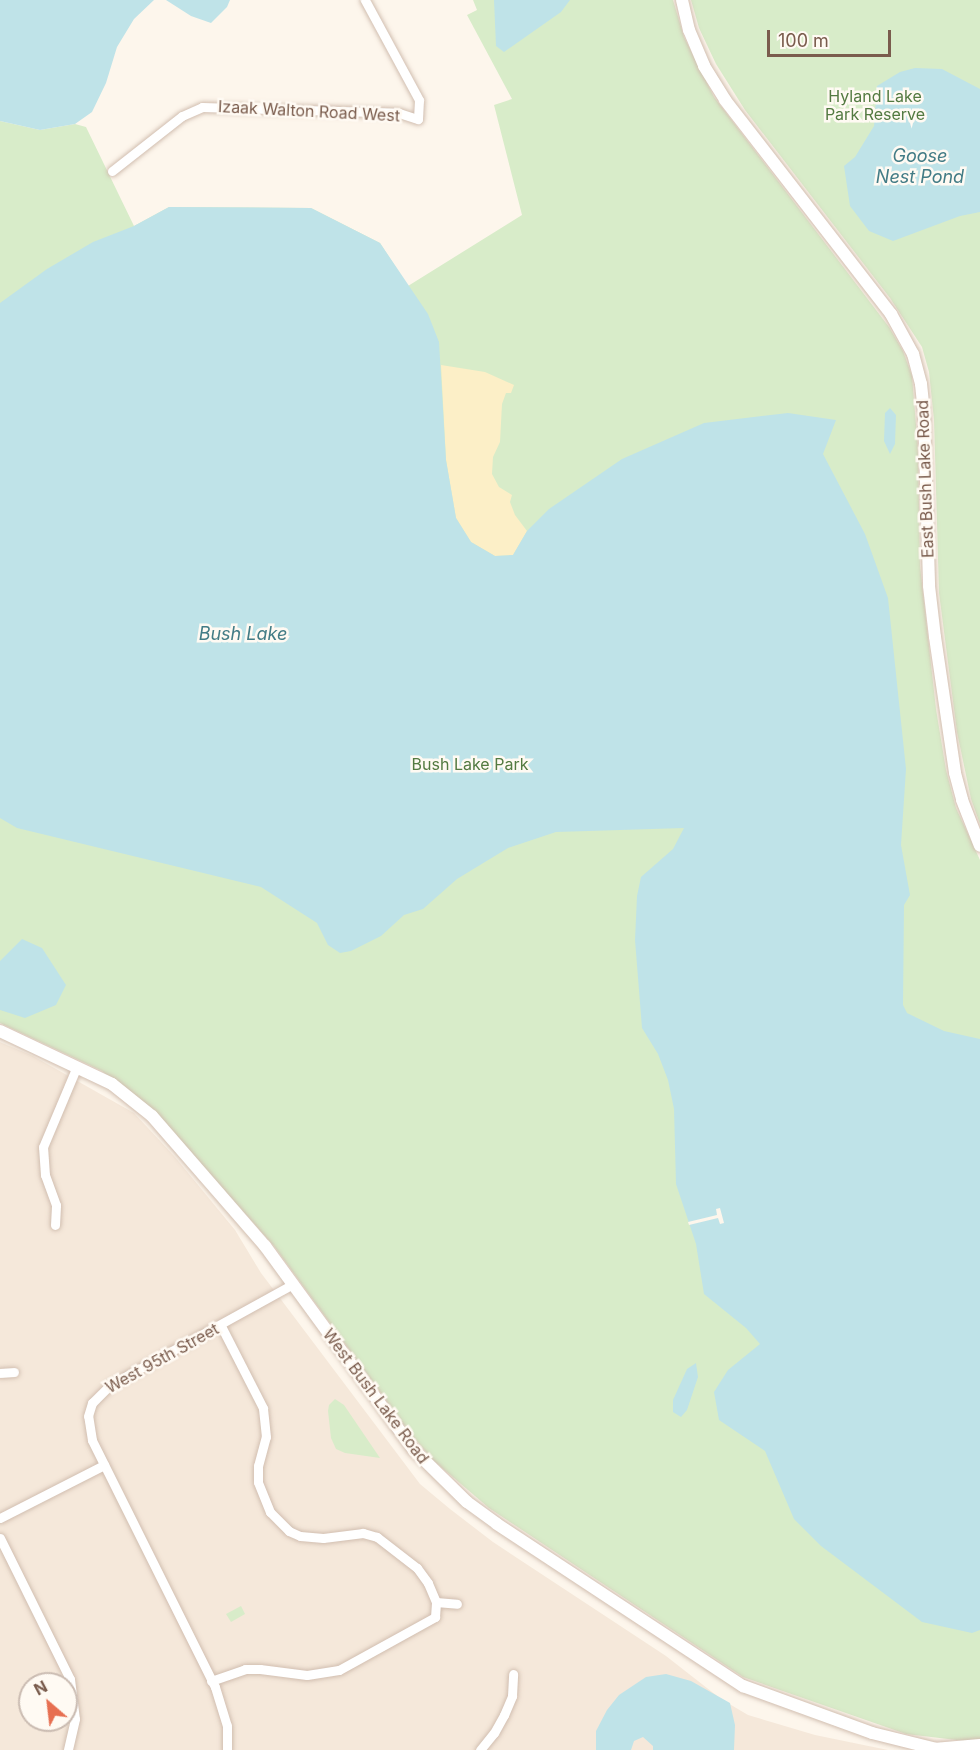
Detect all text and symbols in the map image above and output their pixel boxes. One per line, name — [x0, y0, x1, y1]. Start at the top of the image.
scale bar — [770, 18, 894, 56]
text: 100 m — [778, 30, 829, 51]
park label: Hyland Lake Park Reserve — [825, 86, 925, 124]
street label: Izaak Walton Road West — [218, 97, 400, 125]
water label: Goose Nest Pond — [876, 146, 964, 188]
street label: East Bush Lake Road — [913, 400, 937, 558]
water label: Bush Lake — [199, 623, 287, 645]
park label: Bush Lake Park — [412, 754, 528, 774]
street label: West 95th Street — [102, 1319, 222, 1397]
street label: West Bush Lake Road — [319, 1325, 433, 1467]
north arrow — [18, 1672, 78, 1732]
text: N — [30, 1676, 51, 1700]

